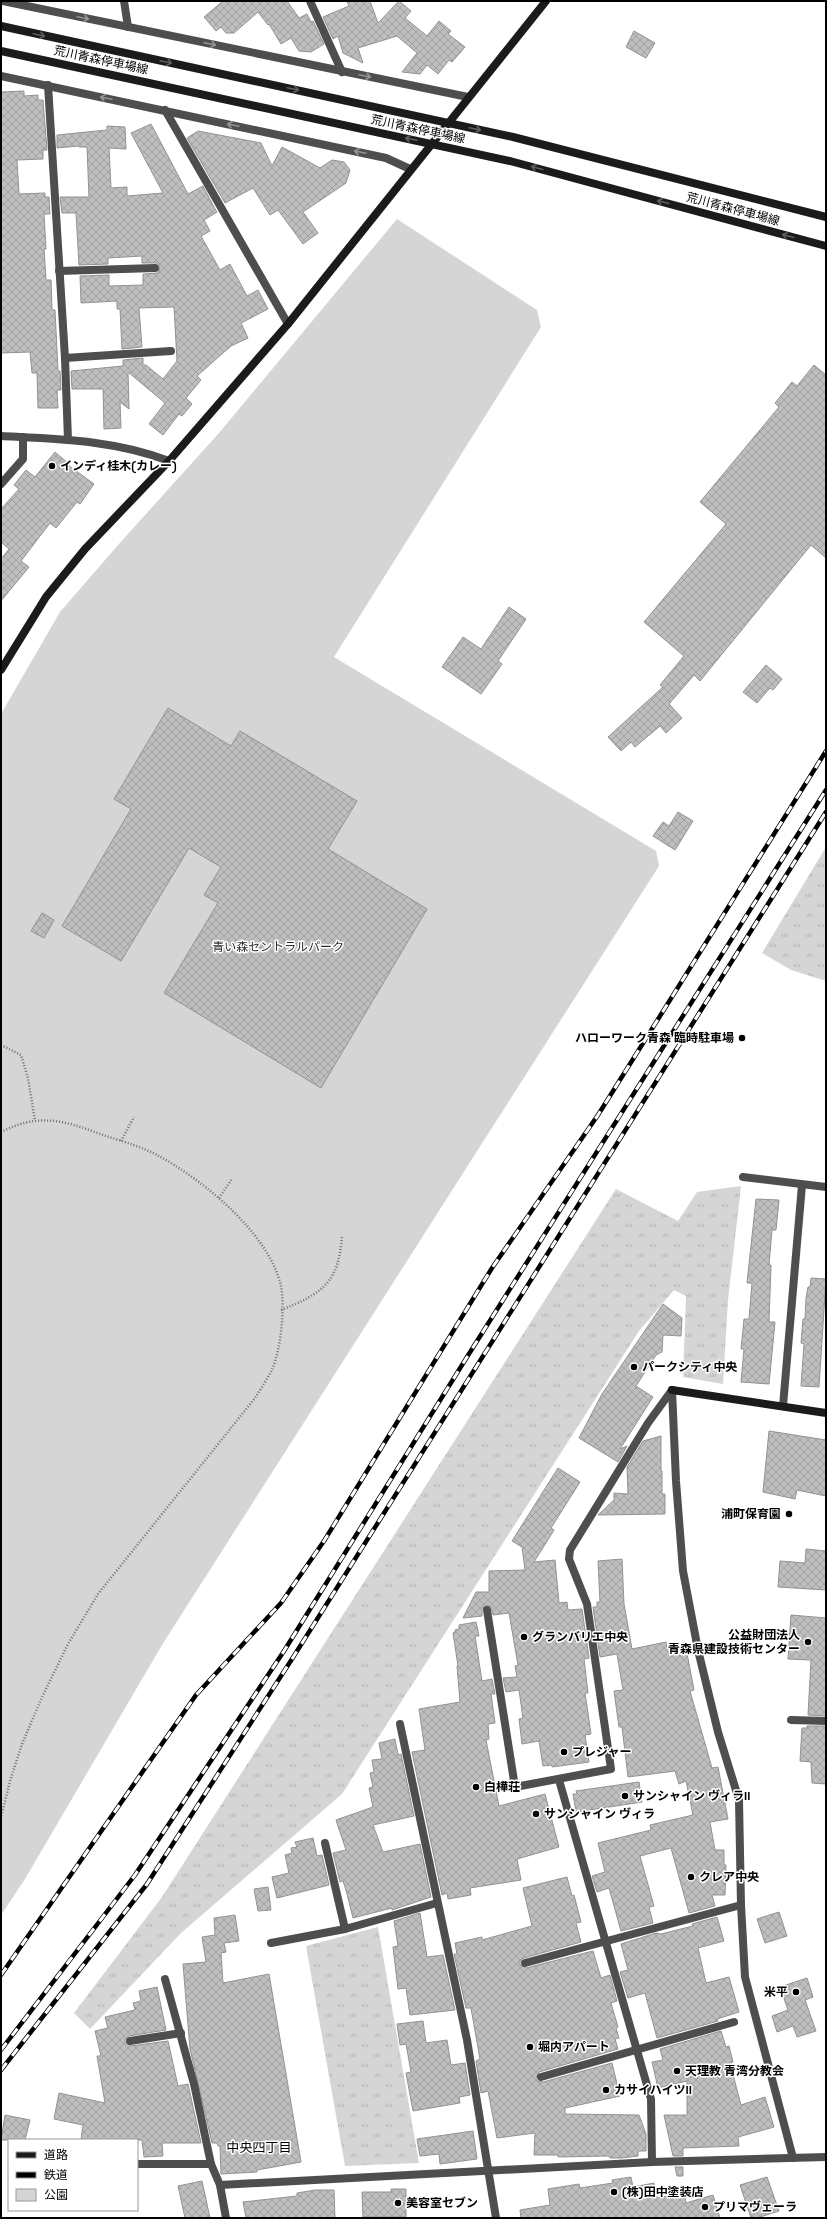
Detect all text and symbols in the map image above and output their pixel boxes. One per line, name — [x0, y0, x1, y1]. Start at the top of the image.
one-way arrow — [76, 14, 89, 22]
one-way arrow — [32, 31, 45, 39]
one-way arrow — [203, 41, 216, 49]
street label: 荒川青森停車場線 — [52, 42, 150, 78]
one-way arrow — [159, 58, 172, 66]
one-way arrow — [358, 73, 371, 81]
one-way arrow — [286, 86, 299, 94]
one-way arrow — [100, 93, 113, 101]
street label: 荒川青森停車場線 — [369, 111, 467, 147]
one-way arrow — [227, 120, 240, 128]
one-way arrow — [468, 125, 481, 133]
one-way arrow — [405, 135, 418, 143]
one-way arrow — [354, 148, 367, 156]
one-way arrow — [531, 164, 544, 171]
street label: 荒川青森停車場線 — [685, 189, 781, 229]
one-way arrow — [657, 198, 670, 205]
one-way arrow — [782, 232, 795, 239]
place label: インディ桂木(カレー) — [60, 458, 177, 474]
marker: インディ桂木(カレー) — [47, 461, 57, 471]
park label: 青い森セントラルパーク — [212, 939, 344, 955]
place label: ハローワーク青森 臨時駐車場 — [575, 1030, 734, 1046]
marker: ハローワーク青森 臨時駐車場 — [737, 1033, 747, 1043]
place label: パークシティ中央 — [642, 1359, 737, 1375]
marker: パークシティ中央 — [629, 1362, 639, 1372]
place label: 浦町保育園 — [721, 1506, 781, 1522]
marker: 浦町保育園 — [784, 1509, 794, 1519]
place label: 公益財団法人 青森県建設技術センター — [668, 1627, 800, 1657]
place label: グランバリエ中央 — [532, 1629, 628, 1645]
marker: グランバリエ中央 — [519, 1632, 529, 1642]
marker: 公益財団法人 青森県建設技術センター — [803, 1637, 813, 1647]
place label: プレジャー — [572, 1744, 631, 1760]
marker: プレジャー — [559, 1747, 569, 1757]
place label: 白樺荘 — [484, 1779, 520, 1795]
marker: 白樺荘 — [471, 1782, 481, 1792]
place label: サンシャイン ヴィラII — [633, 1788, 750, 1804]
marker: サンシャイン ヴィラII — [620, 1791, 630, 1801]
place label: サンシャイン ヴィラ — [544, 1806, 655, 1822]
marker: サンシャイン ヴィラ — [531, 1809, 541, 1819]
place label: クレア中央 — [699, 1869, 759, 1885]
marker: クレア中央 — [686, 1872, 696, 1882]
place label: 米平 — [764, 1984, 788, 2000]
marker: 米平 — [791, 1987, 801, 1997]
place label: 堀内アパート — [538, 2039, 610, 2055]
marker: 堀内アパート — [525, 2042, 535, 2052]
place label: 天理教 青湾分教会 — [685, 2063, 784, 2079]
marker: 天理教 青湾分教会 — [672, 2066, 682, 2076]
place label: カサイハイツII — [614, 2082, 692, 2098]
marker: カサイハイツII — [601, 2085, 611, 2095]
legend — [8, 2139, 138, 2211]
district label: 中央四丁目 — [226, 2139, 292, 2156]
text: 道路 — [44, 2147, 68, 2163]
text: 鉄道 — [44, 2167, 68, 2183]
place label: (株)田中塗装店 — [622, 2184, 703, 2200]
text: 公園 — [44, 2187, 68, 2203]
marker: (株)田中塗装店 — [609, 2187, 619, 2197]
place label: 美容室セブン — [406, 2195, 478, 2211]
marker: 美容室セブン — [393, 2198, 403, 2208]
place label: プリマヴェーラ — [713, 2199, 797, 2215]
marker: プリマヴェーラ — [700, 2202, 710, 2212]

